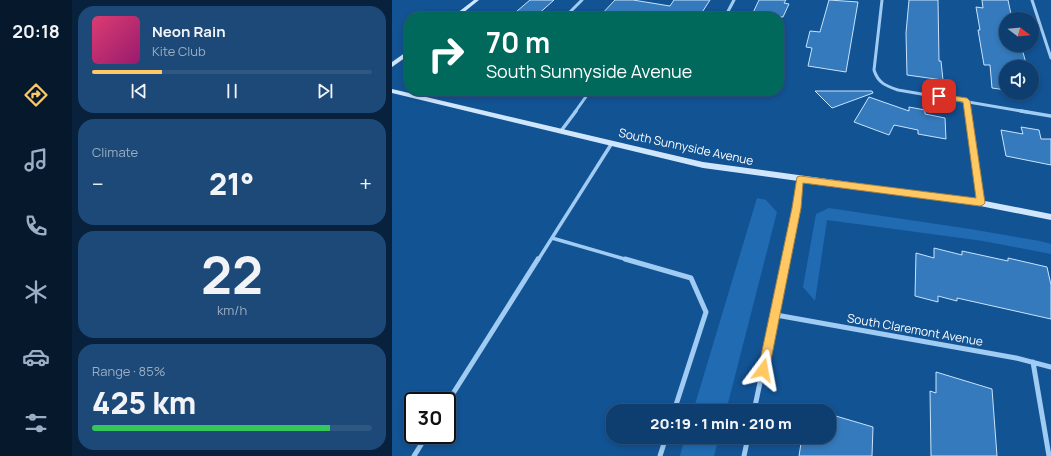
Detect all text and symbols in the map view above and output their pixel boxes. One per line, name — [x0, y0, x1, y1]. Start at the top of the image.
north arrow — [999, 12, 1039, 52]
map controls — [999, 12, 1039, 100]
text: 20:18 — [12, 19, 60, 43]
text: Neon Rain — [152, 21, 226, 42]
text: 70 m — [486, 23, 550, 61]
icon: right — [420, 28, 472, 80]
text: Kite Club — [152, 42, 206, 60]
text: South Sunnyside Avenue — [486, 59, 692, 83]
button: sound — [999, 60, 1039, 100]
pin — [922, 79, 956, 113]
icon: previous — [128, 80, 150, 102]
icon: pause — [221, 80, 243, 102]
icon: next — [314, 80, 336, 102]
icon: directions — [22, 81, 50, 109]
icon: arrive — [928, 85, 950, 107]
street label: South Sunnyside Avenue — [617, 124, 755, 169]
text: Climate — [92, 143, 138, 161]
icon: music — [22, 146, 50, 174]
text: 21° — [209, 163, 254, 204]
text: − — [92, 169, 104, 199]
text: + — [359, 169, 372, 199]
icon: phone — [22, 212, 50, 240]
text: 22 — [201, 239, 263, 310]
icon: climate — [22, 278, 50, 306]
text: km/h — [217, 301, 247, 319]
street label: South Claremont Avenue — [846, 309, 984, 350]
icon: car — [22, 343, 50, 371]
position arrow — [742, 349, 784, 391]
text: Range · 85% — [92, 362, 165, 380]
text: 425 km — [92, 382, 196, 423]
speed limit sign: 30 — [404, 392, 456, 444]
icon: filters — [22, 409, 50, 437]
text: 20:19 · 1 min · 210 m — [650, 413, 792, 434]

